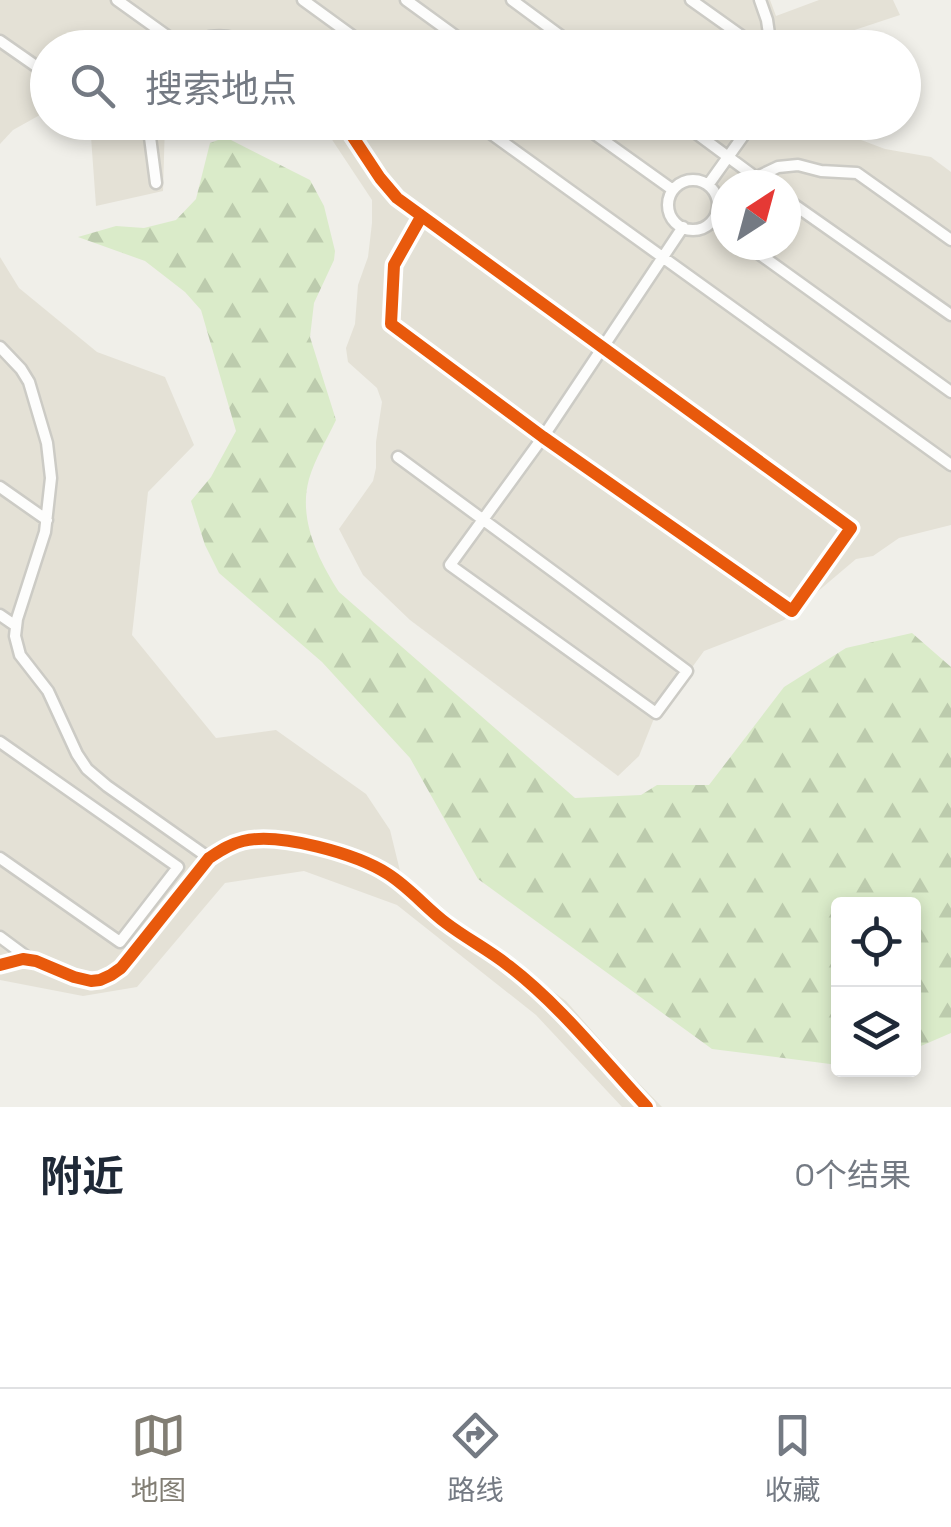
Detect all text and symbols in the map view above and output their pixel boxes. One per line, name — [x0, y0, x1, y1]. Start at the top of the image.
search box — [30, 30, 921, 140]
icon: search — [65, 58, 120, 113]
text: 搜索地点 — [145, 65, 297, 113]
north arrow — [711, 170, 801, 260]
map controls — [831, 897, 921, 1077]
button: locate — [831, 897, 921, 987]
button: layers — [831, 987, 921, 1077]
text: 附近 — [40, 1150, 124, 1203]
text: 0个结果 — [794, 1155, 911, 1195]
tab: 地图 — [130, 1408, 187, 1508]
tab: 路线 — [447, 1408, 504, 1508]
tab: 收藏 — [764, 1408, 821, 1508]

